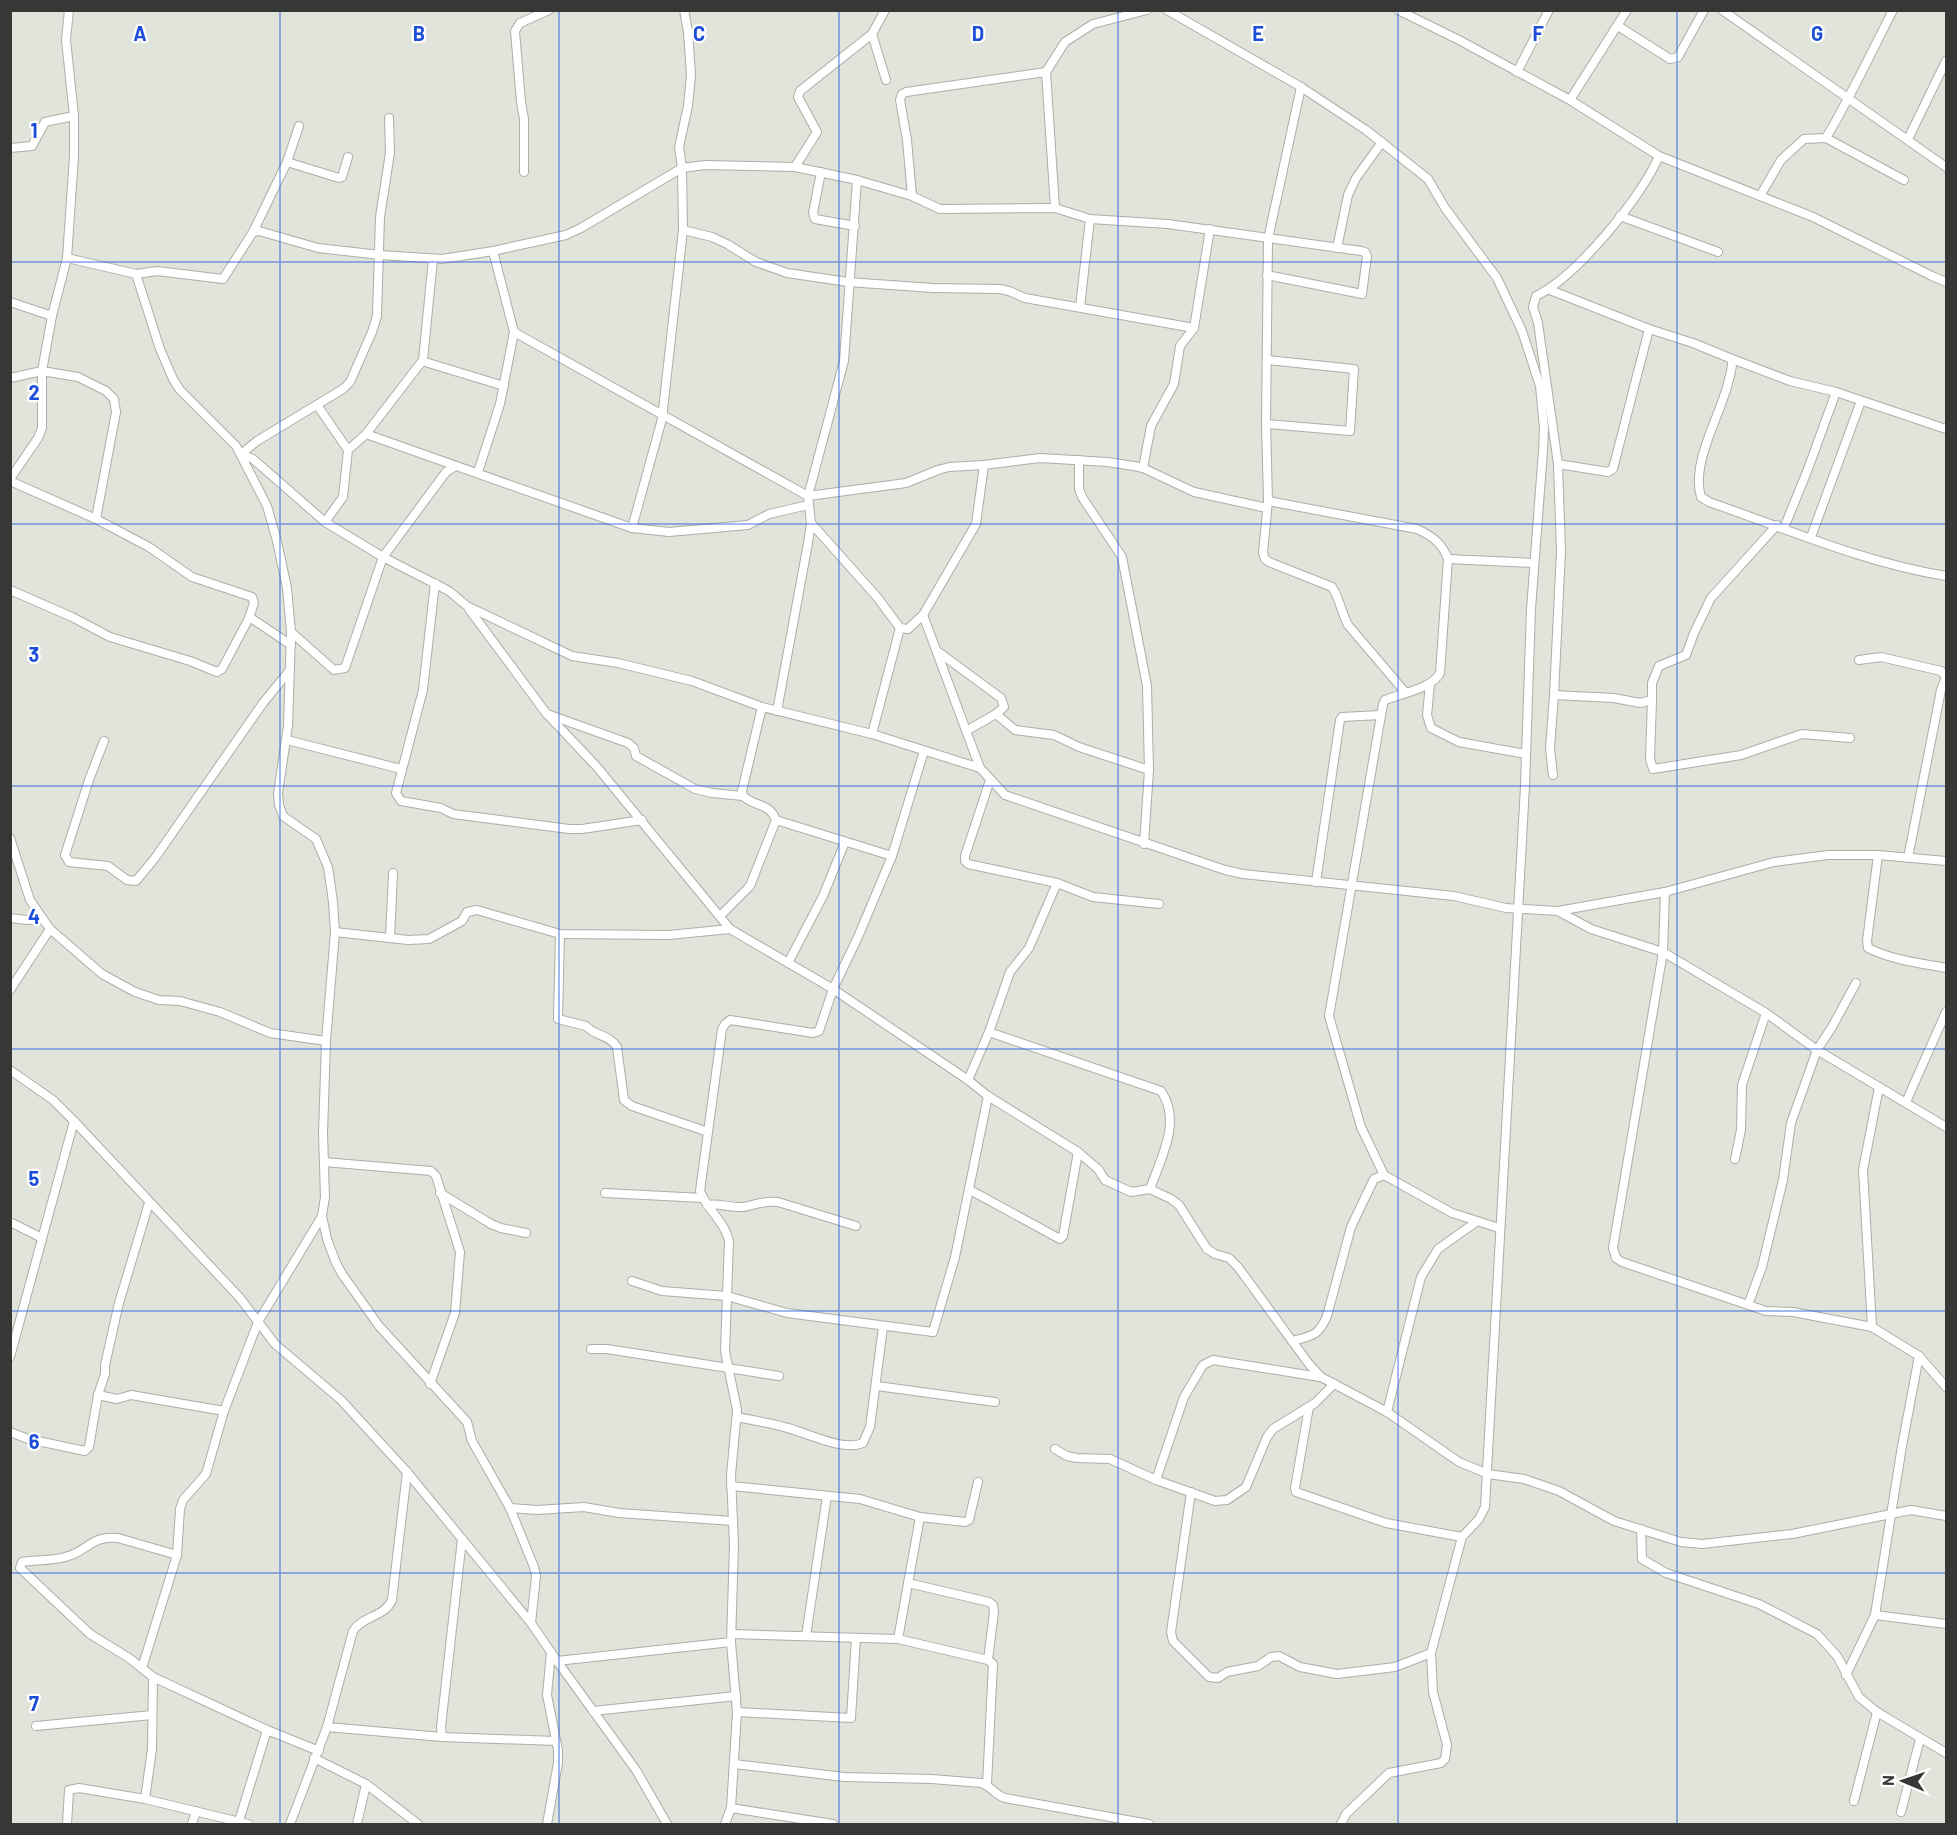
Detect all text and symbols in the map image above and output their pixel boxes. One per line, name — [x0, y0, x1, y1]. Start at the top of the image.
text: A — [133, 21, 147, 45]
text: B — [413, 21, 425, 45]
text: C — [693, 21, 705, 45]
text: D — [972, 21, 984, 45]
text: E — [1252, 21, 1264, 45]
text: F — [1532, 21, 1544, 45]
text: G — [1811, 21, 1823, 45]
text: 1 — [30, 118, 38, 142]
text: 2 — [28, 380, 40, 404]
text: 3 — [29, 642, 39, 666]
text: 4 — [28, 904, 40, 928]
text: 5 — [29, 1166, 40, 1190]
text: 6 — [29, 1429, 40, 1453]
text: 7 — [29, 1691, 39, 1715]
north arrow — [1873, 1751, 1933, 1811]
text: N — [1878, 1775, 1897, 1786]

